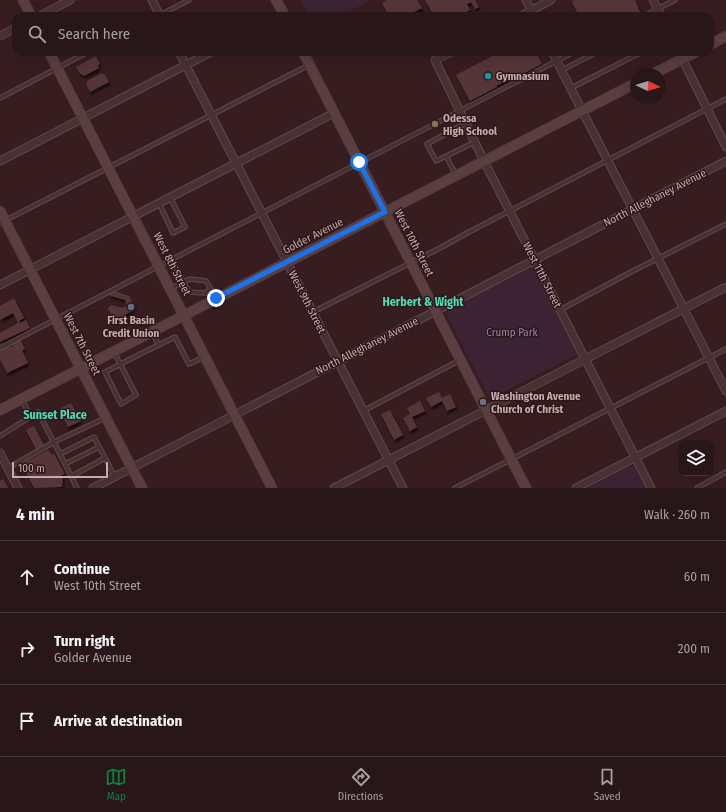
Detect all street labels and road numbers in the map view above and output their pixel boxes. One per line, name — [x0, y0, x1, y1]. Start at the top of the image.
street label: North Alleghaney Avenue — [602, 166, 708, 230]
street label: West 10th Street — [392, 207, 437, 279]
street label: Golder Avenue — [281, 215, 345, 257]
street label: West 8th Street — [151, 230, 194, 298]
street label: West 11th Street — [520, 240, 564, 310]
street label: West 9th Street — [286, 268, 329, 336]
street label: West 7th Street — [61, 311, 103, 378]
street label: North Alleghaney Avenue — [314, 314, 420, 378]

